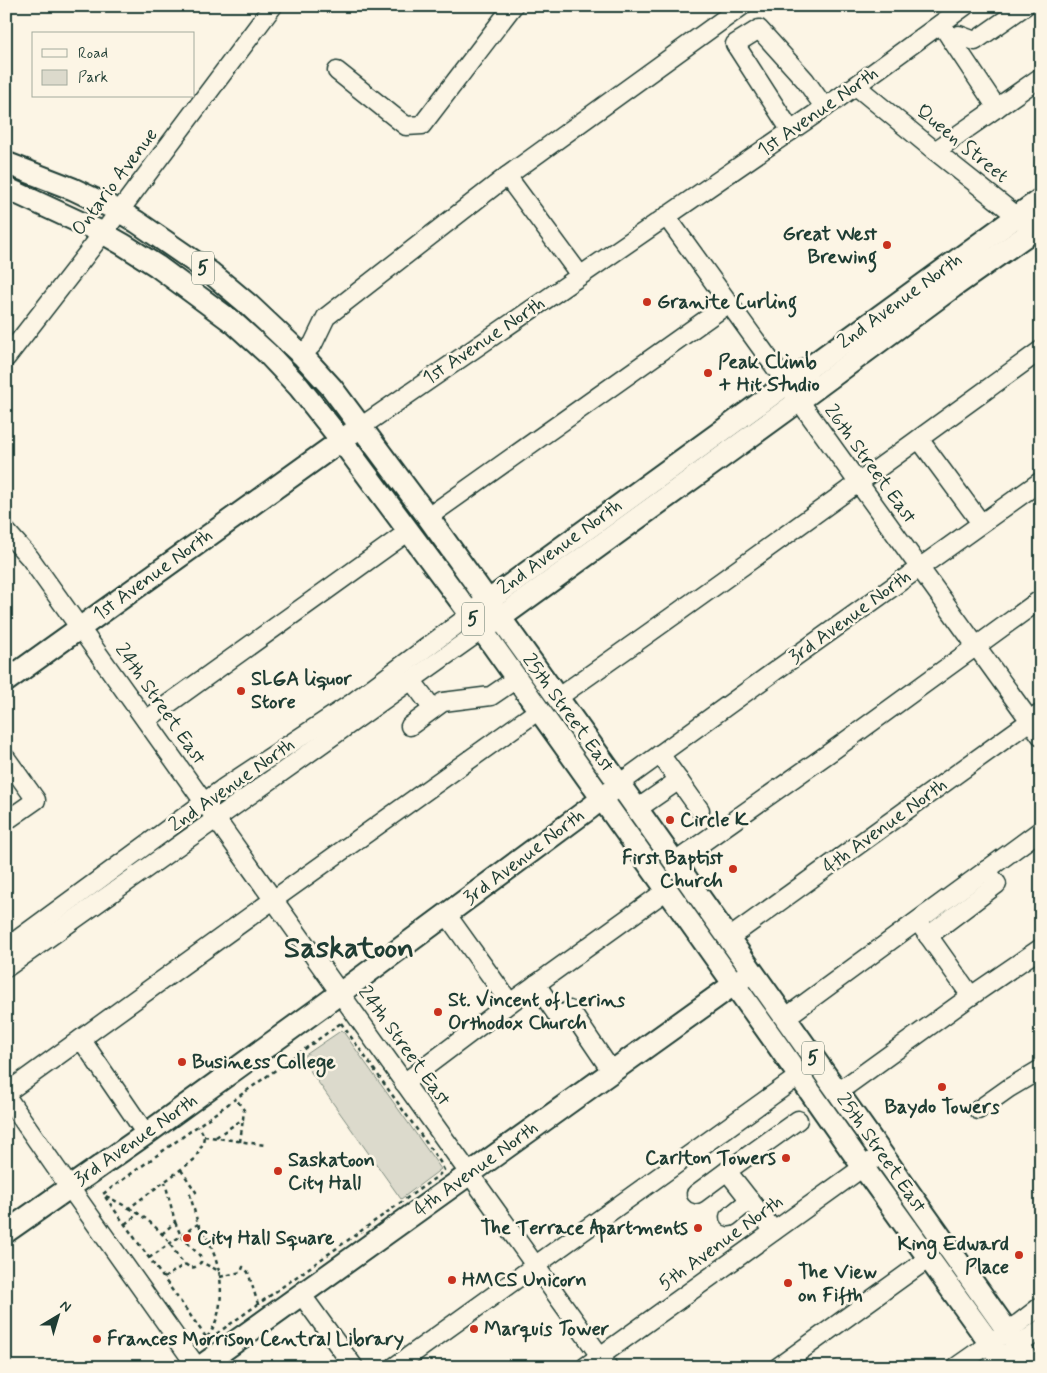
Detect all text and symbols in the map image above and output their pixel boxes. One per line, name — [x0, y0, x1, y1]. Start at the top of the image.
legend — [32, 32, 195, 98]
text: Road — [78, 44, 108, 64]
street label: 1st Avenue North — [752, 60, 884, 164]
text: Park — [78, 68, 108, 88]
street label: Queen Street — [910, 98, 1014, 190]
street label: Ontario Avenue — [66, 123, 164, 241]
place label: Great West Brewing — [783, 221, 877, 273]
marker: Great West Brewing — [881, 239, 893, 251]
street label: 2nd Avenue North — [832, 247, 968, 355]
road number: 5 — [192, 252, 214, 284]
place label: Granite Curling — [657, 289, 797, 318]
street label: 1st Avenue North — [417, 290, 551, 392]
marker: Granite Curling — [641, 296, 653, 308]
place label: Peak Climb + Hit Studio — [718, 349, 820, 399]
marker: Peak Climb + Hit Studio — [702, 367, 714, 379]
street label: 26th Street East — [818, 399, 923, 529]
street label: 2nd Avenue North — [492, 493, 628, 601]
street label: 1st Avenue North — [88, 522, 218, 628]
street label: 3rd Avenue North — [783, 563, 917, 671]
road number: 5 — [462, 602, 484, 636]
street label: 24th Street East — [108, 638, 212, 770]
street label: 25th Street East — [516, 648, 620, 778]
place label: SLGA liquor Store — [251, 666, 352, 716]
marker: SLGA liquor Store — [235, 685, 247, 697]
street label: 2nd Avenue North — [164, 731, 300, 839]
street label: 4th Avenue North — [817, 772, 953, 880]
street label: 3rd Avenue North — [458, 802, 590, 912]
place label: Circle K — [680, 807, 749, 834]
marker: Circle K — [664, 814, 676, 826]
place label: First Baptist Church — [622, 845, 723, 895]
marker: First Baptist Church — [727, 863, 739, 875]
district label: Saskatoon — [284, 929, 414, 968]
street label: 24th Street East — [351, 980, 457, 1112]
place label: St. Vincent of Lerins Orthodox Church — [448, 987, 625, 1037]
marker: St. Vincent of Lerins Orthodox Church — [432, 1006, 444, 1018]
road number: 5 — [802, 1042, 824, 1074]
place label: Business College — [192, 1049, 336, 1078]
marker: Business College — [176, 1056, 188, 1068]
marker: Baydo Towers — [936, 1081, 948, 1093]
street label: 3rd Avenue North — [69, 1087, 203, 1193]
street label: 25th Street East — [830, 1088, 933, 1219]
place label: Baydo Towers — [884, 1094, 1000, 1121]
street label: 4th Avenue North — [408, 1115, 544, 1223]
place label: Carlton Towers — [645, 1145, 776, 1172]
place label: Saskatoon City Hall — [288, 1147, 375, 1197]
marker: Carlton Towers — [780, 1152, 792, 1164]
marker: Saskatoon City Hall — [272, 1165, 284, 1177]
street label: 5th Avenue North — [653, 1188, 789, 1298]
place label: The Terrace Apartments — [481, 1215, 688, 1243]
marker: The Terrace Apartments — [692, 1222, 704, 1234]
place label: City Hall Square — [197, 1225, 335, 1252]
place label: King Edward Place — [898, 1231, 1009, 1281]
marker: City Hall Square — [181, 1232, 193, 1244]
marker: King Edward Place — [1013, 1249, 1025, 1261]
place label: The View on Fifth — [798, 1259, 877, 1309]
place label: HMCS Unicorn — [462, 1267, 587, 1294]
marker: HMCS Unicorn — [446, 1274, 458, 1286]
marker: The View on Fifth — [782, 1277, 794, 1289]
north arrow — [32, 1290, 82, 1340]
text: N — [56, 1297, 75, 1317]
place label: Marquis Tower — [484, 1316, 610, 1343]
marker: Marquis Tower — [468, 1323, 480, 1335]
place label: Frances Morrison Central Library — [107, 1326, 404, 1353]
marker: Frances Morrison Central Library — [91, 1333, 103, 1345]

